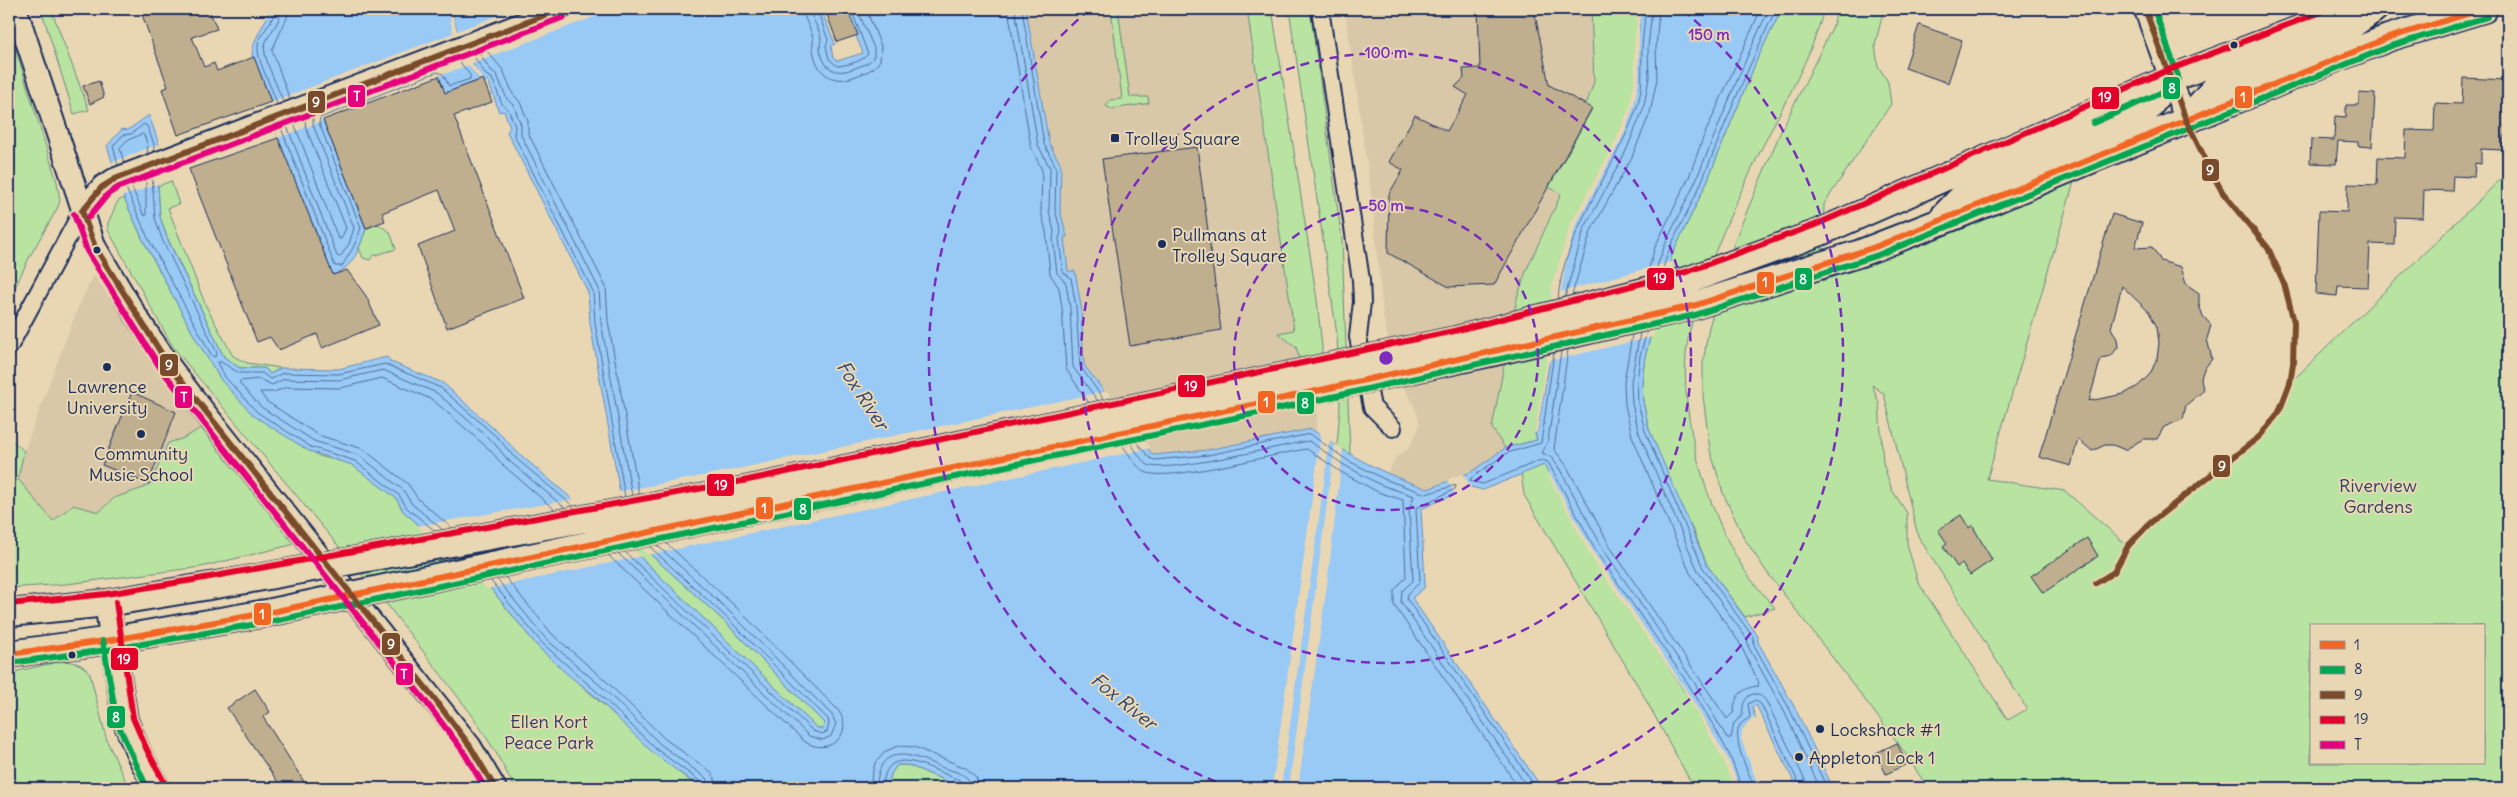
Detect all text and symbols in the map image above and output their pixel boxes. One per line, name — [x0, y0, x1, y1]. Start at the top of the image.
text: 150 m — [1688, 25, 1730, 44]
unlabelled marker — [2229, 40, 2239, 50]
text: 100 m — [1365, 43, 1407, 62]
line badge: 8 — [2162, 76, 2181, 100]
text: 8 — [2168, 79, 2176, 97]
line badge: T — [347, 84, 366, 108]
line badge: 1 — [2234, 85, 2253, 109]
line badge: 19 — [2091, 86, 2120, 110]
text: T — [353, 87, 361, 105]
text: 19 — [2098, 88, 2112, 106]
text: 1 — [2240, 88, 2246, 106]
line badge: 9 — [307, 90, 326, 114]
text: 9 — [312, 93, 320, 111]
place label: Trolley Square — [1125, 127, 1240, 150]
marker: Trolley Square — [1109, 132, 1121, 144]
line badge: 9 — [2201, 158, 2220, 182]
text: 9 — [2206, 161, 2214, 179]
text: 50 m — [1368, 196, 1404, 215]
place label: Pullmans at Trolley Square — [1172, 223, 1287, 267]
marker: Pullmans at Trolley Square — [1156, 238, 1168, 250]
unlabelled marker — [92, 245, 102, 255]
line badge: 19 — [1646, 267, 1675, 291]
line badge: 8 — [1794, 267, 1813, 291]
text: 19 — [1653, 269, 1667, 287]
text: 8 — [1799, 270, 1807, 288]
line badge: 1 — [1756, 271, 1775, 295]
text: 1 — [1762, 273, 1768, 291]
centre of rings — [1377, 349, 1395, 367]
line badge: 9 — [159, 353, 179, 377]
text: 9 — [165, 356, 173, 374]
water label: Fox River — [832, 356, 895, 436]
marker: Lawrence University — [101, 361, 113, 373]
line badge: 19 — [1177, 374, 1206, 398]
place label: Lawrence University — [67, 375, 147, 419]
text: 19 — [1184, 377, 1198, 395]
line badge: T — [174, 385, 193, 409]
text: T — [180, 388, 188, 406]
line badge: 1 — [1257, 390, 1276, 414]
line badge: 8 — [1296, 391, 1315, 415]
text: 1 — [1263, 393, 1269, 411]
text: 8 — [1301, 394, 1309, 412]
marker: Community Music School — [135, 428, 147, 440]
place label: Community Music School — [89, 442, 193, 486]
line badge: 9 — [2212, 454, 2231, 478]
text: 9 — [2218, 457, 2226, 475]
line badge: 19 — [706, 473, 735, 497]
park label: Riverview Gardens — [2339, 474, 2417, 518]
text: 19 — [714, 476, 728, 494]
line badge: 1 — [755, 496, 774, 520]
line badge: 8 — [793, 497, 812, 521]
text: 1 — [761, 499, 767, 517]
text: 8 — [799, 500, 807, 518]
line badge: 1 — [253, 602, 272, 626]
text: 1 — [259, 605, 265, 623]
legend — [2310, 624, 2484, 764]
line badge: 9 — [381, 632, 401, 656]
text: 9 — [387, 635, 395, 653]
text: 1 — [2354, 635, 2360, 654]
line badge: 19 — [110, 647, 139, 671]
unlabelled marker — [67, 650, 77, 660]
text: 19 — [117, 650, 131, 668]
text: 8 — [2354, 659, 2363, 678]
line badge: T — [395, 662, 414, 686]
text: T — [400, 665, 408, 683]
water label: Fox River — [1086, 667, 1164, 736]
text: 9 — [2354, 685, 2363, 704]
line badge: 8 — [106, 705, 126, 729]
text: 8 — [112, 708, 120, 726]
text: 19 — [2354, 709, 2369, 728]
park label: Ellen Kort Peace Park — [504, 710, 594, 754]
place label: Lockshack #1 — [1830, 718, 1941, 741]
marker: Lockshack #1 — [1814, 723, 1826, 735]
text: T — [2354, 735, 2362, 754]
place label: Appleton Lock 1 — [1809, 746, 1935, 769]
marker: Appleton Lock 1 — [1793, 751, 1805, 763]

